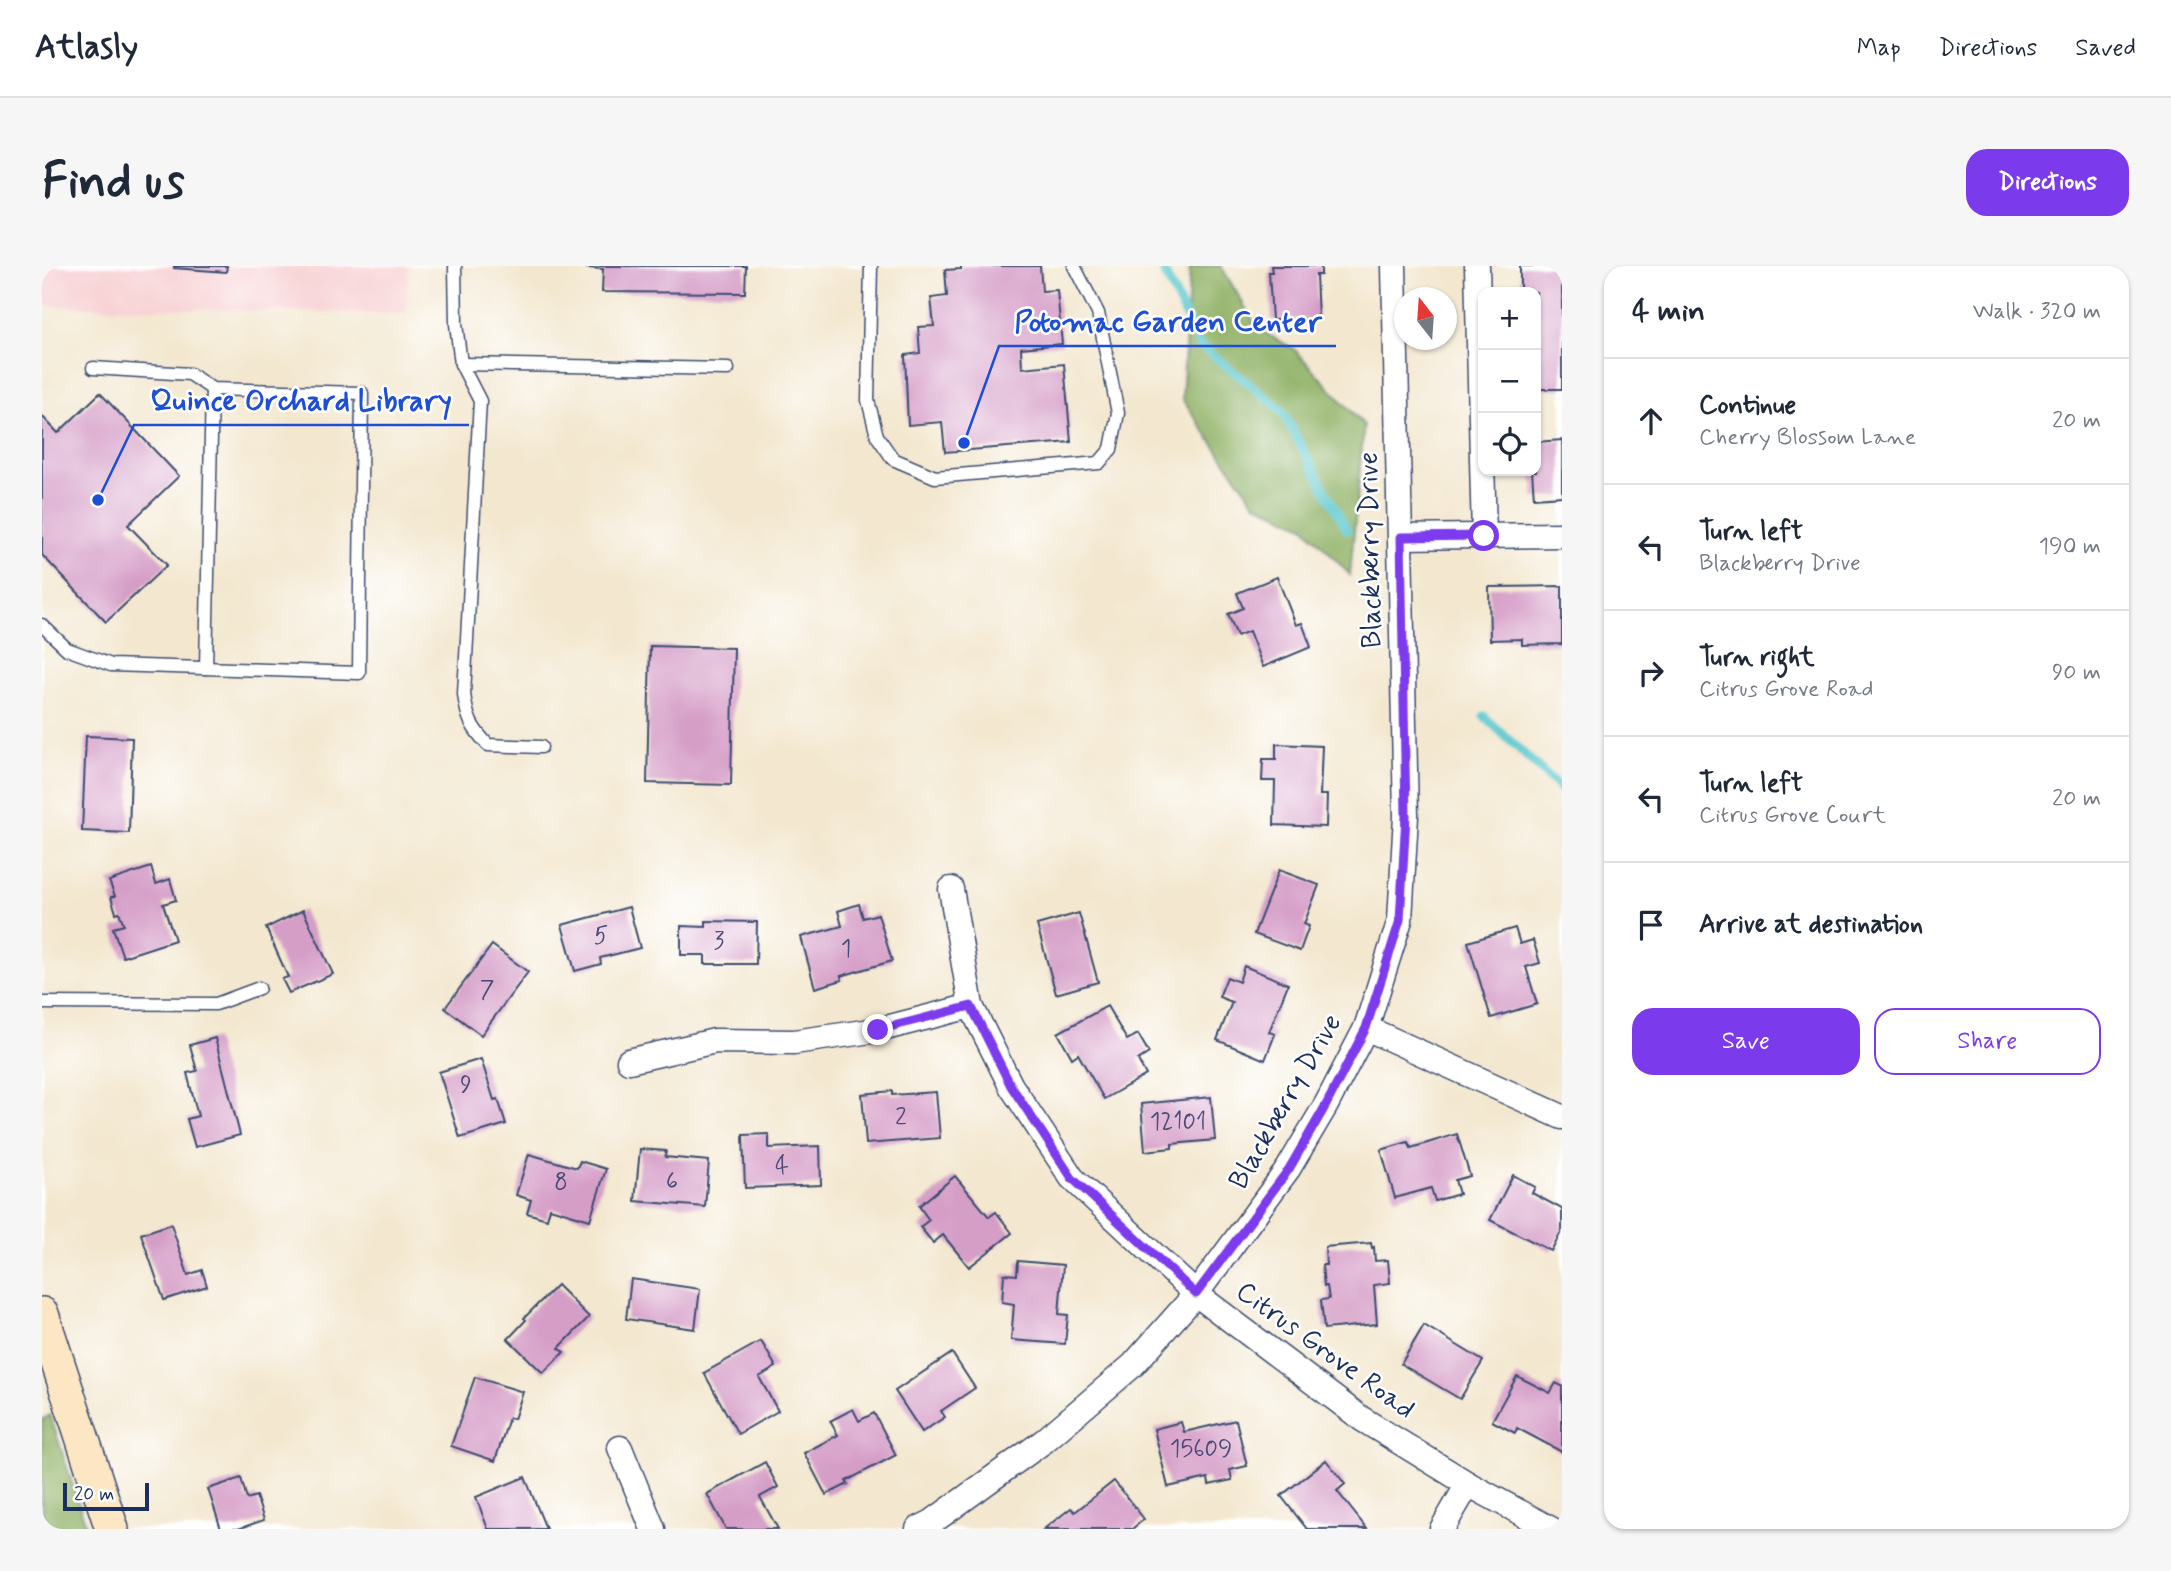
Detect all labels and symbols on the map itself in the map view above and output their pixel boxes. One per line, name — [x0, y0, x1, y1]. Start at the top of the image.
north arrow — [1394, 287, 1457, 350]
callout: Potomac Garden Center — [999, 295, 1336, 346]
text: Potomac Garden Center — [1014, 303, 1323, 342]
callout: Quince Orchard Library — [134, 374, 469, 425]
text: Quince Orchard Library — [150, 382, 452, 421]
street label: Blackberry Drive — [1351, 451, 1391, 649]
route start — [1468, 520, 1499, 551]
house number: 5 — [594, 921, 608, 952]
house number: 3 — [714, 926, 725, 957]
house number: 1 — [841, 934, 851, 965]
house number: 7 — [480, 975, 494, 1006]
street label: Blackberry Drive — [1221, 1008, 1351, 1196]
route end — [862, 1014, 893, 1045]
house number: 9 — [460, 1070, 472, 1101]
house number: 2 — [895, 1102, 907, 1133]
house number: 12101 — [1150, 1107, 1206, 1138]
house number: 4 — [775, 1151, 789, 1182]
house number: 6 — [666, 1166, 678, 1197]
house number: 8 — [554, 1167, 568, 1198]
street label: Citrus Grove Road — [1228, 1274, 1422, 1428]
house number: 15609 — [1170, 1434, 1232, 1465]
scale bar — [63, 1480, 149, 1512]

